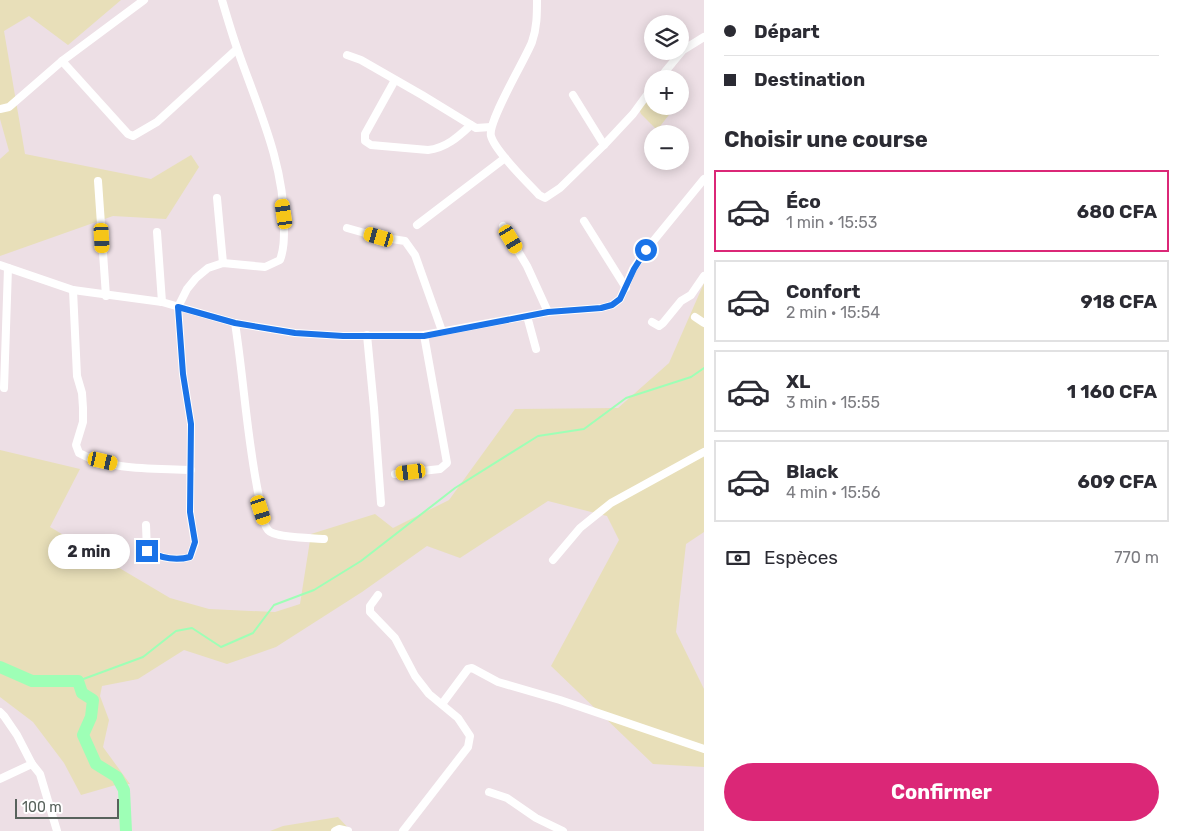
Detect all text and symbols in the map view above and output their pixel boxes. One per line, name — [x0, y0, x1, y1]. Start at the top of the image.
map controls — [644, 15, 689, 170]
button: layers — [644, 15, 689, 60]
text: Départ — [754, 20, 820, 43]
text: Destination — [754, 68, 865, 91]
button: + — [644, 70, 689, 115]
button: − — [644, 125, 689, 170]
text: Choisir une course — [724, 126, 928, 153]
icon: car — [726, 189, 771, 234]
text: Éco — [786, 190, 821, 213]
car — [274, 198, 293, 230]
text: 680 CFA — [1077, 200, 1157, 223]
text: 1 min · 15:53 — [786, 213, 877, 232]
car — [496, 222, 525, 256]
car — [93, 223, 110, 253]
car — [362, 226, 395, 248]
route start — [635, 239, 657, 261]
icon: car — [726, 279, 771, 324]
text: Confort — [786, 280, 860, 303]
text: 918 CFA — [1081, 290, 1157, 313]
text: 2 min · 15:54 — [786, 303, 880, 322]
icon: car — [726, 369, 771, 414]
text: XL — [786, 370, 810, 393]
text: 1 160 CFA — [1067, 380, 1157, 403]
text: 3 min · 15:55 — [786, 393, 880, 412]
car — [86, 450, 119, 472]
icon: car — [726, 459, 771, 504]
text: Black — [786, 460, 838, 483]
car — [395, 463, 426, 481]
text: 609 CFA — [1078, 470, 1157, 493]
text: 4 min · 15:56 — [786, 483, 880, 502]
car — [249, 493, 272, 527]
callout: 2 min — [47, 534, 130, 568]
route end — [136, 540, 158, 562]
text: 2 min — [67, 542, 111, 561]
icon: cash — [724, 544, 752, 572]
text: Espèces — [764, 546, 838, 569]
text: 770 m — [1114, 548, 1159, 567]
button: Confirmer — [724, 763, 1159, 821]
scale bar — [15, 796, 119, 819]
text: 100 m — [22, 799, 62, 816]

